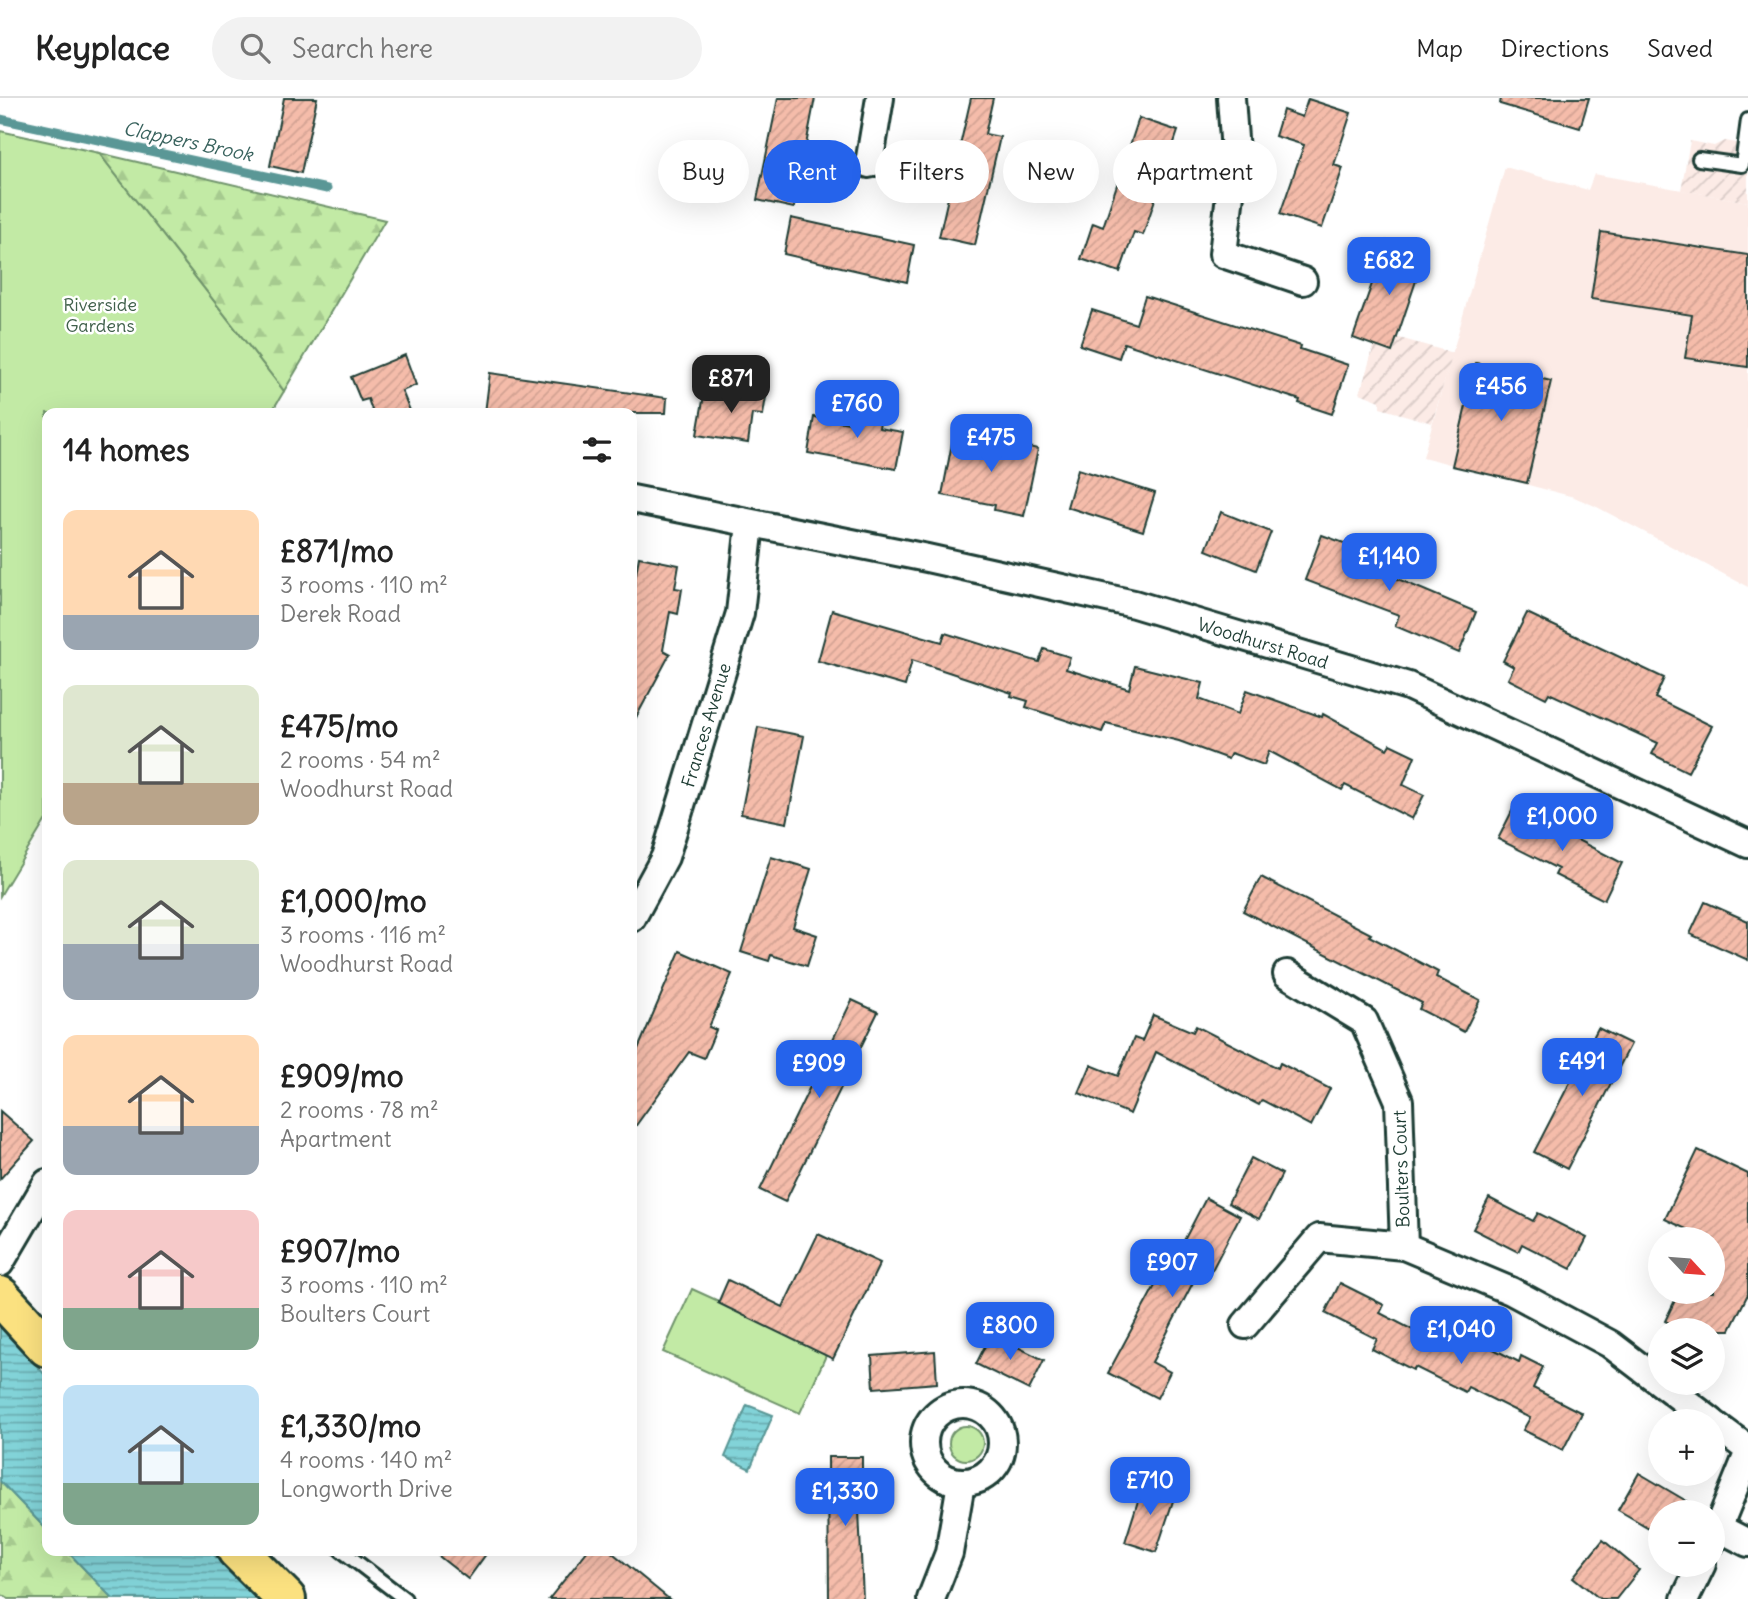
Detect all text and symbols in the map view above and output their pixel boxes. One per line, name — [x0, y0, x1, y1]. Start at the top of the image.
search box — [212, 17, 702, 80]
text: Keyplace — [35, 27, 170, 69]
icon: search — [236, 29, 274, 67]
text: Search here — [292, 32, 433, 65]
text: Map — [1416, 33, 1463, 63]
text: Directions — [1501, 33, 1609, 63]
text: Saved — [1647, 33, 1713, 63]
water label: Clappers Brook — [121, 116, 256, 167]
chip: Buy — [658, 140, 749, 203]
chip: Rent — [763, 140, 861, 203]
chip: Filters — [875, 140, 989, 203]
chip: New — [1003, 140, 1099, 203]
chip: Apartment — [1113, 140, 1277, 203]
pin: £682 — [1348, 238, 1430, 297]
text: £682 — [1363, 245, 1415, 274]
park label: Riverside Gardens — [63, 293, 137, 337]
pin: £871 — [690, 356, 772, 415]
text: £871 — [708, 363, 754, 392]
pin: £456 — [1460, 364, 1542, 423]
text: £456 — [1475, 371, 1527, 400]
pin: £760 — [816, 380, 898, 440]
text: £760 — [831, 388, 883, 417]
pin: £475 — [950, 414, 1032, 474]
text: £475 — [966, 422, 1016, 451]
text: 14 homes — [63, 431, 190, 469]
icon: filters — [578, 431, 616, 469]
text: £871/mo — [280, 532, 394, 570]
pin: £1,140 — [1332, 533, 1446, 593]
icon: home — [119, 538, 203, 622]
text: £1,140 — [1358, 541, 1420, 570]
text: 3 rooms · 110 m² — [280, 570, 448, 599]
text: Derek Road — [280, 599, 401, 628]
street label: Woodhurst Road — [1195, 612, 1332, 674]
street label: Frances Avenue — [676, 660, 736, 790]
text: £475/mo — [280, 707, 398, 745]
icon: home — [119, 713, 203, 797]
text: 2 rooms · 54 m² — [280, 745, 441, 774]
text: Woodhurst Road — [280, 774, 453, 803]
pin: £1,000 — [1505, 794, 1619, 853]
text: £1,000 — [1526, 801, 1598, 830]
text: £1,000/mo — [280, 882, 427, 920]
icon: home — [119, 888, 203, 972]
text: 3 rooms · 116 m² — [280, 920, 446, 949]
text: Woodhurst Road — [280, 949, 453, 978]
pin: £491 — [1541, 1038, 1623, 1098]
pin: £909 — [778, 1040, 860, 1100]
text: £491 — [1558, 1046, 1606, 1075]
text: £909 — [792, 1048, 846, 1077]
text: £909/mo — [280, 1057, 404, 1095]
icon: home — [119, 1063, 203, 1147]
text: 2 rooms · 78 m² — [280, 1095, 439, 1124]
street label: Boulters Court — [1387, 1110, 1415, 1228]
text: Apartment — [280, 1124, 392, 1153]
north arrow — [1648, 1227, 1726, 1304]
map controls — [1648, 1227, 1725, 1577]
text: £907/mo — [280, 1232, 400, 1270]
icon: home — [119, 1238, 203, 1322]
pin: £907 — [1131, 1240, 1213, 1299]
text: £907 — [1146, 1247, 1198, 1276]
text: 3 rooms · 110 m² — [280, 1270, 448, 1299]
text: Boulters Court — [280, 1299, 430, 1328]
pin: £800 — [969, 1302, 1051, 1362]
pin: £1,040 — [1404, 1306, 1518, 1366]
text: £800 — [982, 1310, 1038, 1339]
text: £1,040 — [1426, 1314, 1496, 1343]
button: layers — [1648, 1318, 1725, 1395]
text: £1,330/mo — [280, 1407, 421, 1445]
button: + — [1648, 1409, 1725, 1486]
icon: home — [119, 1413, 203, 1497]
text: 4 rooms · 140 m² — [280, 1445, 452, 1474]
pin: £710 — [1109, 1458, 1191, 1517]
text: £710 — [1126, 1465, 1174, 1494]
pin: £1,330 — [788, 1468, 902, 1528]
text: Longworth Drive — [280, 1474, 453, 1503]
text: £1,330 — [811, 1476, 879, 1505]
button: − — [1648, 1500, 1725, 1577]

